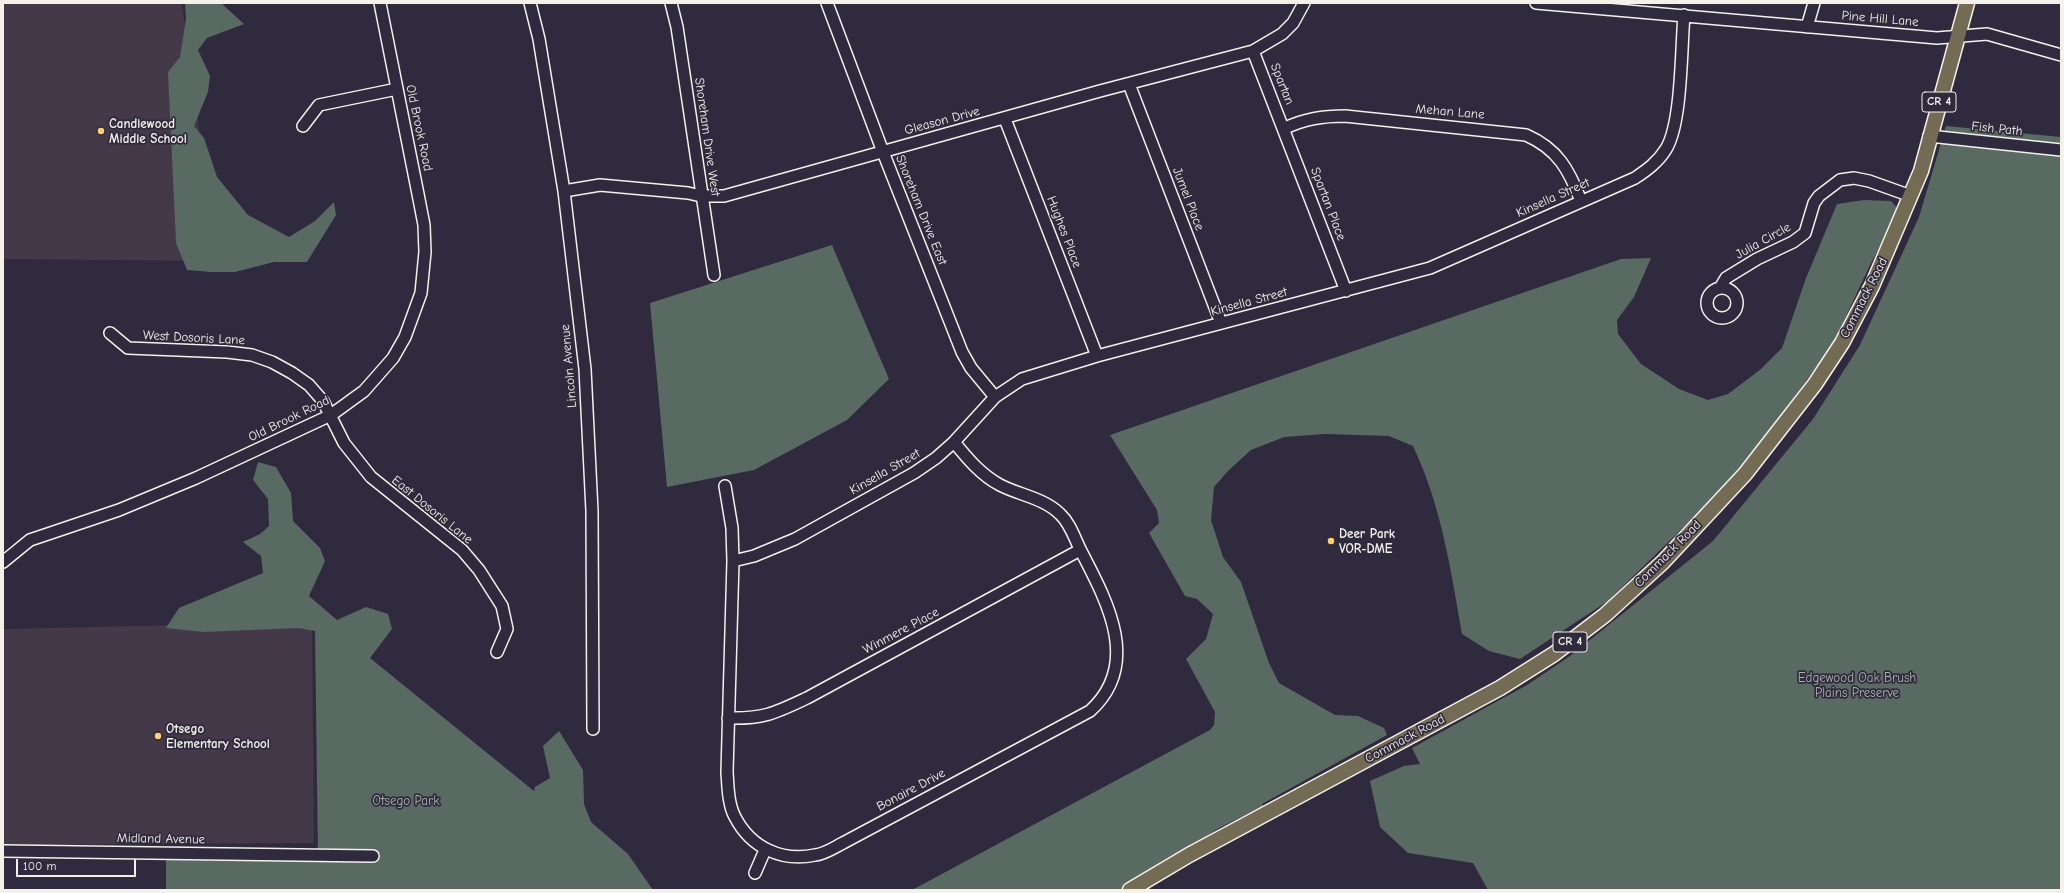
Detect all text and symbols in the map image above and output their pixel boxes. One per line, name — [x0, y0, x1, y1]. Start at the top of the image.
street label: Pine Hill Lane — [1841, 8, 1919, 30]
street label: Spartan — [1267, 61, 1297, 107]
street label: Shoreham Drive West — [691, 77, 723, 197]
street label: Old Brook Road — [402, 83, 436, 173]
road number: CR 4 — [1922, 92, 1956, 112]
street label: Mehan Lane — [1415, 101, 1485, 123]
street label: Gleason Drive — [903, 103, 981, 139]
place label: Candlewood Middle School — [109, 116, 187, 147]
street label: Fish Path — [1971, 119, 2023, 139]
marker: Candlewood Middle School — [96, 126, 106, 136]
street label: Shoreham Drive East — [892, 153, 950, 267]
street label: Jumel Place — [1169, 165, 1207, 233]
street label: Spartan Place — [1307, 165, 1349, 243]
street label: Kinsella Street — [1514, 175, 1592, 221]
street label: Hughes Place — [1043, 194, 1085, 270]
street label: Julia Circle — [1733, 219, 1793, 263]
street label: Commack Road — [1837, 255, 1891, 341]
street label: Kinsella Street — [1209, 284, 1289, 320]
street label: Lincoln Avenue — [558, 324, 580, 408]
street label: West Dosoris Lane — [143, 328, 245, 348]
street label: Old Brook Road — [246, 393, 332, 445]
street label: Kinsella Street — [847, 446, 923, 498]
street label: East Dosoris Lane — [388, 473, 476, 547]
street label: Commack Road — [1631, 517, 1705, 591]
place label: Deer Park VOR-DME — [1339, 526, 1395, 557]
marker: Deer Park VOR-DME — [1326, 536, 1336, 546]
street label: Winmere Place — [860, 604, 942, 658]
road number: CR 4 — [1553, 632, 1587, 652]
park label: Edgewood Oak Brush Plains Preserve — [1798, 670, 1916, 701]
street label: Commack Road — [1362, 711, 1448, 767]
place label: Otsego Elementary School — [166, 721, 270, 752]
marker: Otsego Elementary School — [153, 731, 163, 741]
street label: Bonaire Drive — [874, 765, 948, 815]
park label: Otsego Park — [373, 793, 439, 809]
street label: Midland Avenue — [117, 830, 205, 848]
scale bar — [18, 851, 138, 877]
text: 100 m — [23, 859, 56, 873]

